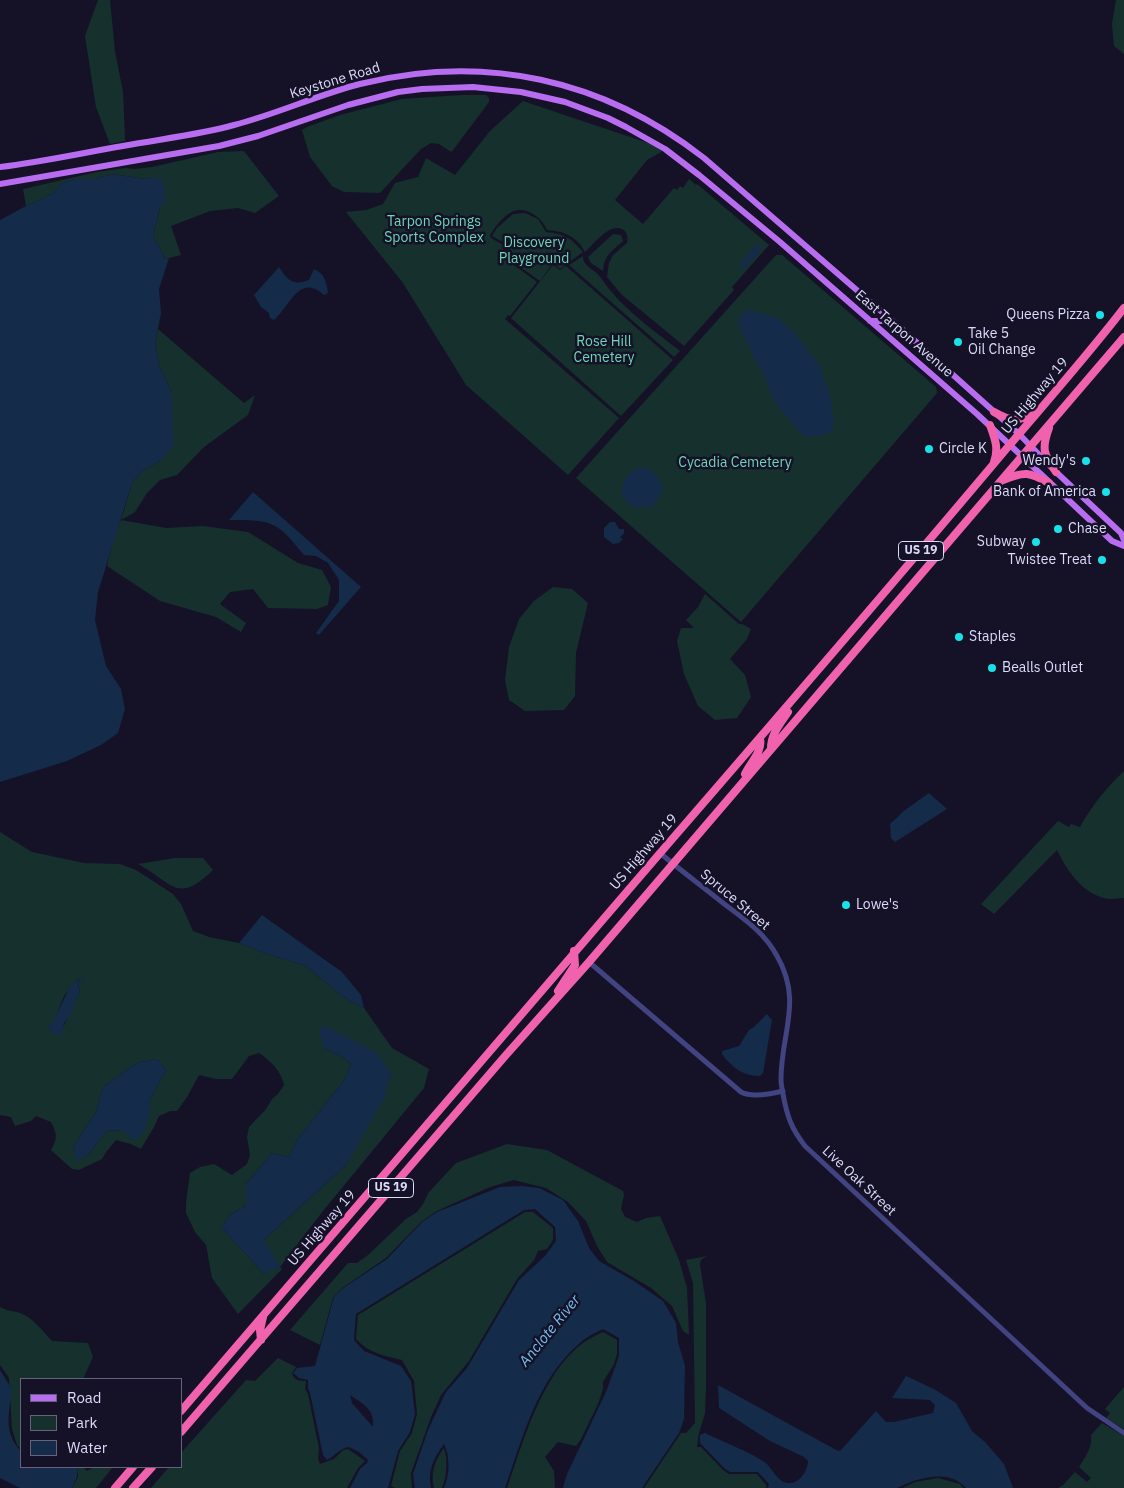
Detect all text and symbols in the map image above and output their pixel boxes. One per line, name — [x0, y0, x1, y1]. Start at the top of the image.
street label: Keystone Road — [288, 59, 382, 103]
park label: Tarpon Springs Sports Complex — [384, 214, 484, 246]
park label: Discovery Playground — [499, 235, 569, 268]
street label: East Tarpon Avenue — [852, 287, 956, 381]
place label: Queens Pizza — [1006, 307, 1090, 323]
marker: Queens Pizza — [1094, 309, 1106, 321]
place label: Take 5 Oil Change — [968, 326, 1036, 358]
park label: Rose Hill Cemetery — [573, 334, 635, 367]
marker: Take 5 Oil Change — [952, 336, 964, 348]
street label: US Highway 19 — [998, 354, 1072, 438]
place label: Circle K — [939, 441, 987, 457]
marker: Circle K — [923, 443, 935, 455]
place label: Wendy's — [1023, 453, 1076, 469]
park label: Cycadia Cemetery — [678, 455, 792, 471]
marker: Wendy's — [1080, 455, 1092, 467]
place label: Bank of America — [993, 484, 1096, 500]
marker: Bank of America — [1100, 486, 1112, 498]
place label: Chase — [1068, 521, 1107, 537]
marker: Chase — [1052, 523, 1064, 535]
place label: Subway — [977, 534, 1026, 550]
marker: Subway — [1030, 536, 1042, 548]
road number: US 19 — [898, 542, 944, 560]
place label: Twistee Treat — [1008, 552, 1092, 568]
marker: Twistee Treat — [1096, 554, 1108, 566]
place label: Staples — [969, 629, 1016, 645]
marker: Staples — [953, 631, 965, 643]
place label: Bealls Outlet — [1002, 660, 1083, 676]
marker: Bealls Outlet — [986, 662, 998, 674]
street label: US Highway 19 — [607, 811, 681, 893]
street label: Spruce Street — [697, 866, 773, 934]
place label: Lowe's — [856, 897, 899, 913]
marker: Lowe's — [840, 899, 852, 911]
street label: Live Oak Street — [819, 1143, 899, 1219]
road number: US 19 — [368, 1178, 414, 1198]
street label: US Highway 19 — [285, 1187, 359, 1269]
water label: Anclote River — [516, 1292, 584, 1370]
legend — [20, 1378, 182, 1468]
text: Road — [67, 1388, 102, 1407]
text: Park — [67, 1413, 97, 1432]
text: Water — [67, 1438, 107, 1457]

